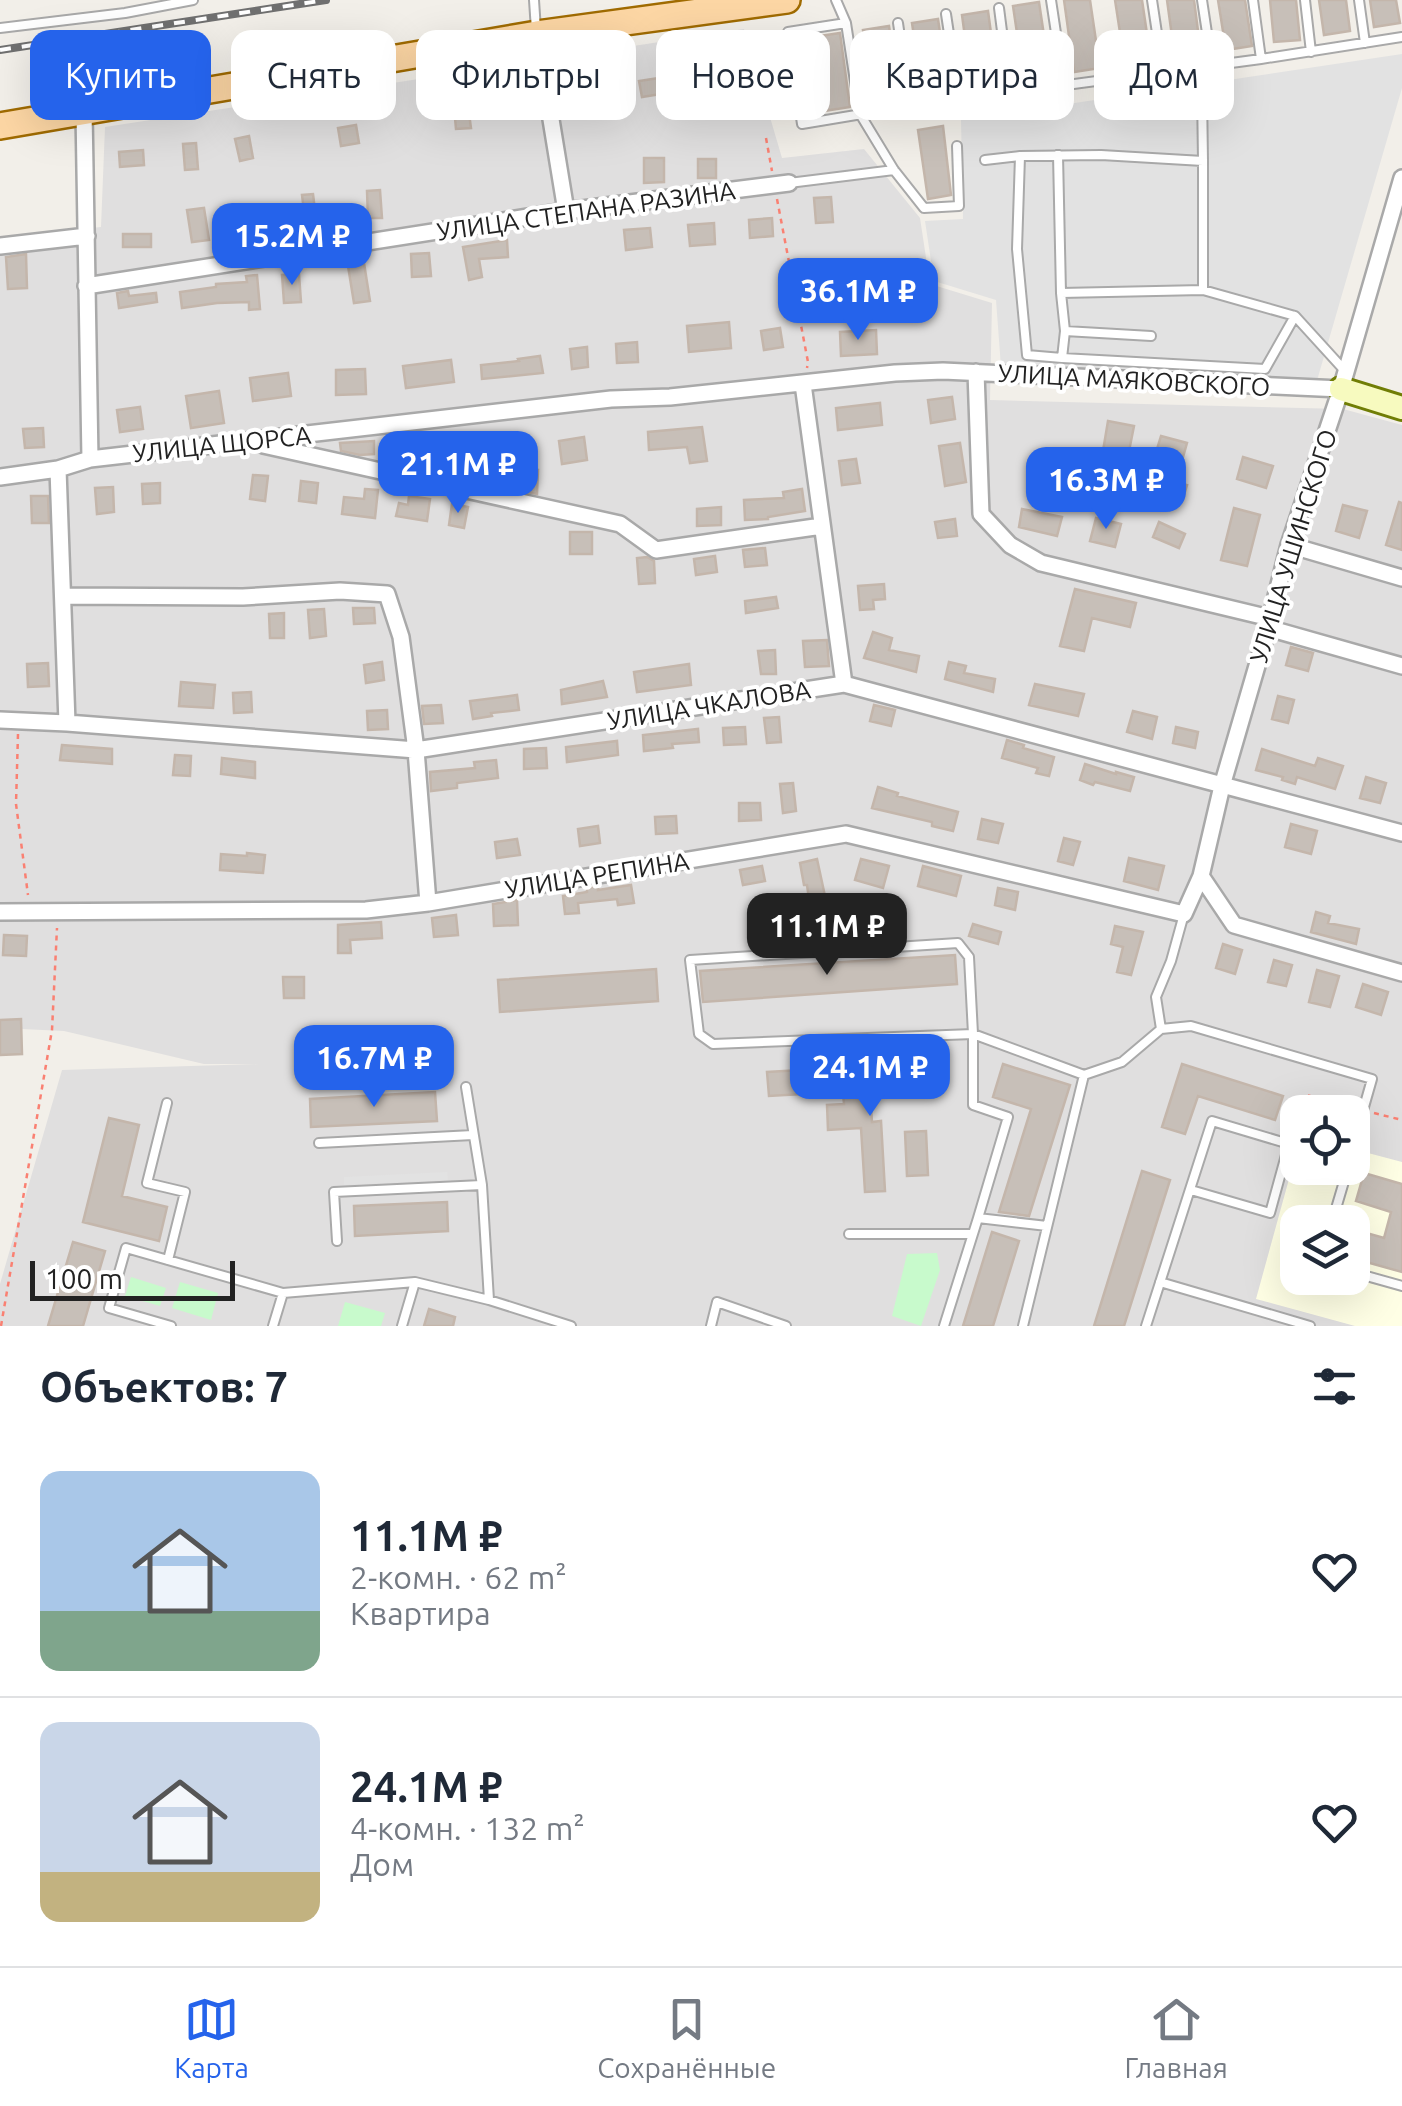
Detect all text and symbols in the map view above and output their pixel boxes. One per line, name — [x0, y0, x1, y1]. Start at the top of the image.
chip: Купить — [30, 30, 211, 120]
chip: Снять — [231, 30, 396, 120]
chip: Фильтры — [416, 30, 636, 120]
chip: Новое — [656, 30, 830, 120]
chip: Квартира — [850, 30, 1074, 120]
chip: Дом — [1094, 30, 1234, 120]
street label: УЛИЦА СТЕПАНА РАЗИНА — [435, 176, 737, 246]
pin: 15.2M ₽ — [200, 203, 384, 288]
text: 15.2M ₽ — [234, 217, 350, 253]
pin: 36.1M ₽ — [766, 258, 950, 343]
text: 36.1M ₽ — [800, 272, 916, 308]
street label: УЛИЦА МАЯКОВСКОГО — [997, 359, 1271, 401]
street label: УЛИЦА ЩОРСА — [131, 421, 313, 467]
street label: УЛИЦА УШИНСКОГО — [1244, 426, 1342, 666]
pin: 21.1M ₽ — [366, 431, 550, 516]
text: 21.1M ₽ — [400, 445, 516, 481]
pin: 16.3M ₽ — [1014, 447, 1198, 532]
text: 16.3M ₽ — [1048, 461, 1164, 497]
street label: УЛИЦА ЧКАЛОВА — [606, 675, 812, 735]
street label: УЛИЦА РЕПИНА — [503, 847, 691, 903]
pin: 11.1M ₽ — [735, 893, 919, 978]
text: 11.1M ₽ — [769, 907, 885, 943]
pin: 16.7M ₽ — [282, 1025, 466, 1110]
pin: 24.1M ₽ — [778, 1034, 962, 1119]
text: 16.7M ₽ — [316, 1039, 432, 1075]
text: 24.1M ₽ — [812, 1048, 928, 1084]
map controls — [1280, 1095, 1370, 1295]
button: locate — [1280, 1095, 1370, 1185]
button: layers — [1280, 1205, 1370, 1295]
scale bar — [30, 1256, 235, 1300]
text: 100 m — [45, 1263, 123, 1294]
icon: filters — [1307, 1359, 1362, 1414]
text: Объектов: 7 — [40, 1363, 288, 1410]
icon: home — [120, 1511, 240, 1631]
text: 11.1M ₽ — [350, 1512, 502, 1559]
icon: heart — [1307, 1544, 1362, 1599]
text: 2-комн. · 62 m² — [350, 1559, 567, 1595]
text: Квартира — [350, 1595, 491, 1631]
icon: home — [120, 1762, 240, 1882]
text: 24.1M ₽ — [350, 1763, 502, 1810]
icon: heart — [1307, 1795, 1362, 1850]
text: 4-комн. · 132 m² — [350, 1810, 585, 1846]
text: Дом — [350, 1846, 414, 1882]
tab: Карта — [174, 1992, 249, 2083]
tab: Сохранённые — [597, 1992, 776, 2083]
tab: Главная — [1125, 1992, 1228, 2083]

